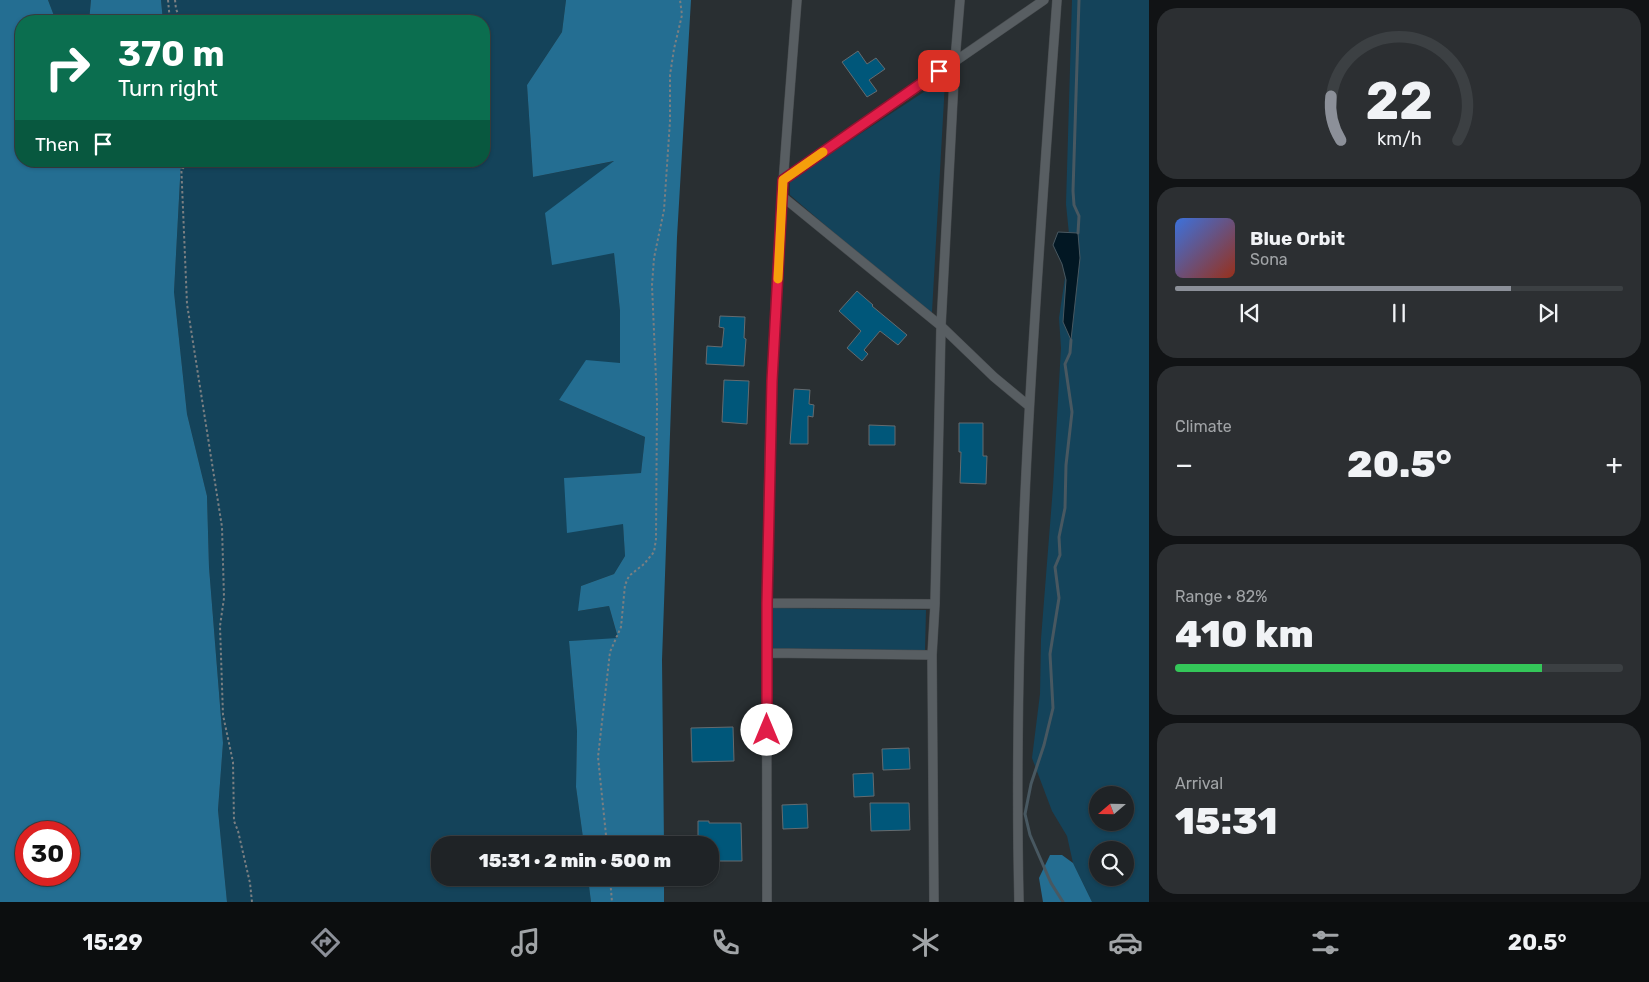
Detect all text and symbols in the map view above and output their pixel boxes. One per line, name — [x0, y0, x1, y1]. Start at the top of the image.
text: 370 m — [118, 33, 224, 75]
icon: right — [35, 35, 100, 100]
pin — [918, 50, 960, 92]
icon: arrive — [925, 57, 953, 85]
text: 22 — [1365, 70, 1433, 132]
text: Turn right — [118, 75, 218, 102]
text: km/h — [1377, 128, 1421, 149]
icon: arrive — [89, 130, 117, 158]
text: Then — [35, 133, 79, 156]
text: Blue Orbit — [1250, 227, 1345, 250]
text: Sona — [1250, 250, 1288, 269]
icon: previous — [1236, 299, 1264, 327]
icon: pause — [1385, 299, 1413, 327]
icon: next — [1534, 299, 1562, 327]
text: Climate — [1175, 417, 1232, 436]
text: 20.5° — [1347, 441, 1452, 487]
text: − — [1175, 448, 1193, 481]
text: + — [1606, 448, 1623, 481]
text: Range · 82% — [1175, 587, 1267, 606]
text: 410 km — [1175, 611, 1314, 657]
position arrow — [740, 703, 792, 755]
text: Arrival — [1175, 774, 1223, 793]
north arrow — [1089, 786, 1134, 831]
map controls — [1089, 786, 1134, 886]
text: 15:31 — [1175, 798, 1278, 844]
speed limit sign: 30 — [15, 821, 80, 886]
button: search — [1089, 841, 1134, 886]
text: 15:31 · 2 min · 500 m — [479, 849, 671, 872]
icon: directions — [308, 925, 343, 960]
icon: music — [508, 925, 543, 960]
icon: phone — [708, 925, 743, 960]
icon: climate — [908, 925, 943, 960]
icon: car — [1108, 925, 1143, 960]
icon: filters — [1308, 925, 1343, 960]
text: 15:29 — [83, 929, 143, 956]
text: 20.5° — [1508, 929, 1566, 956]

